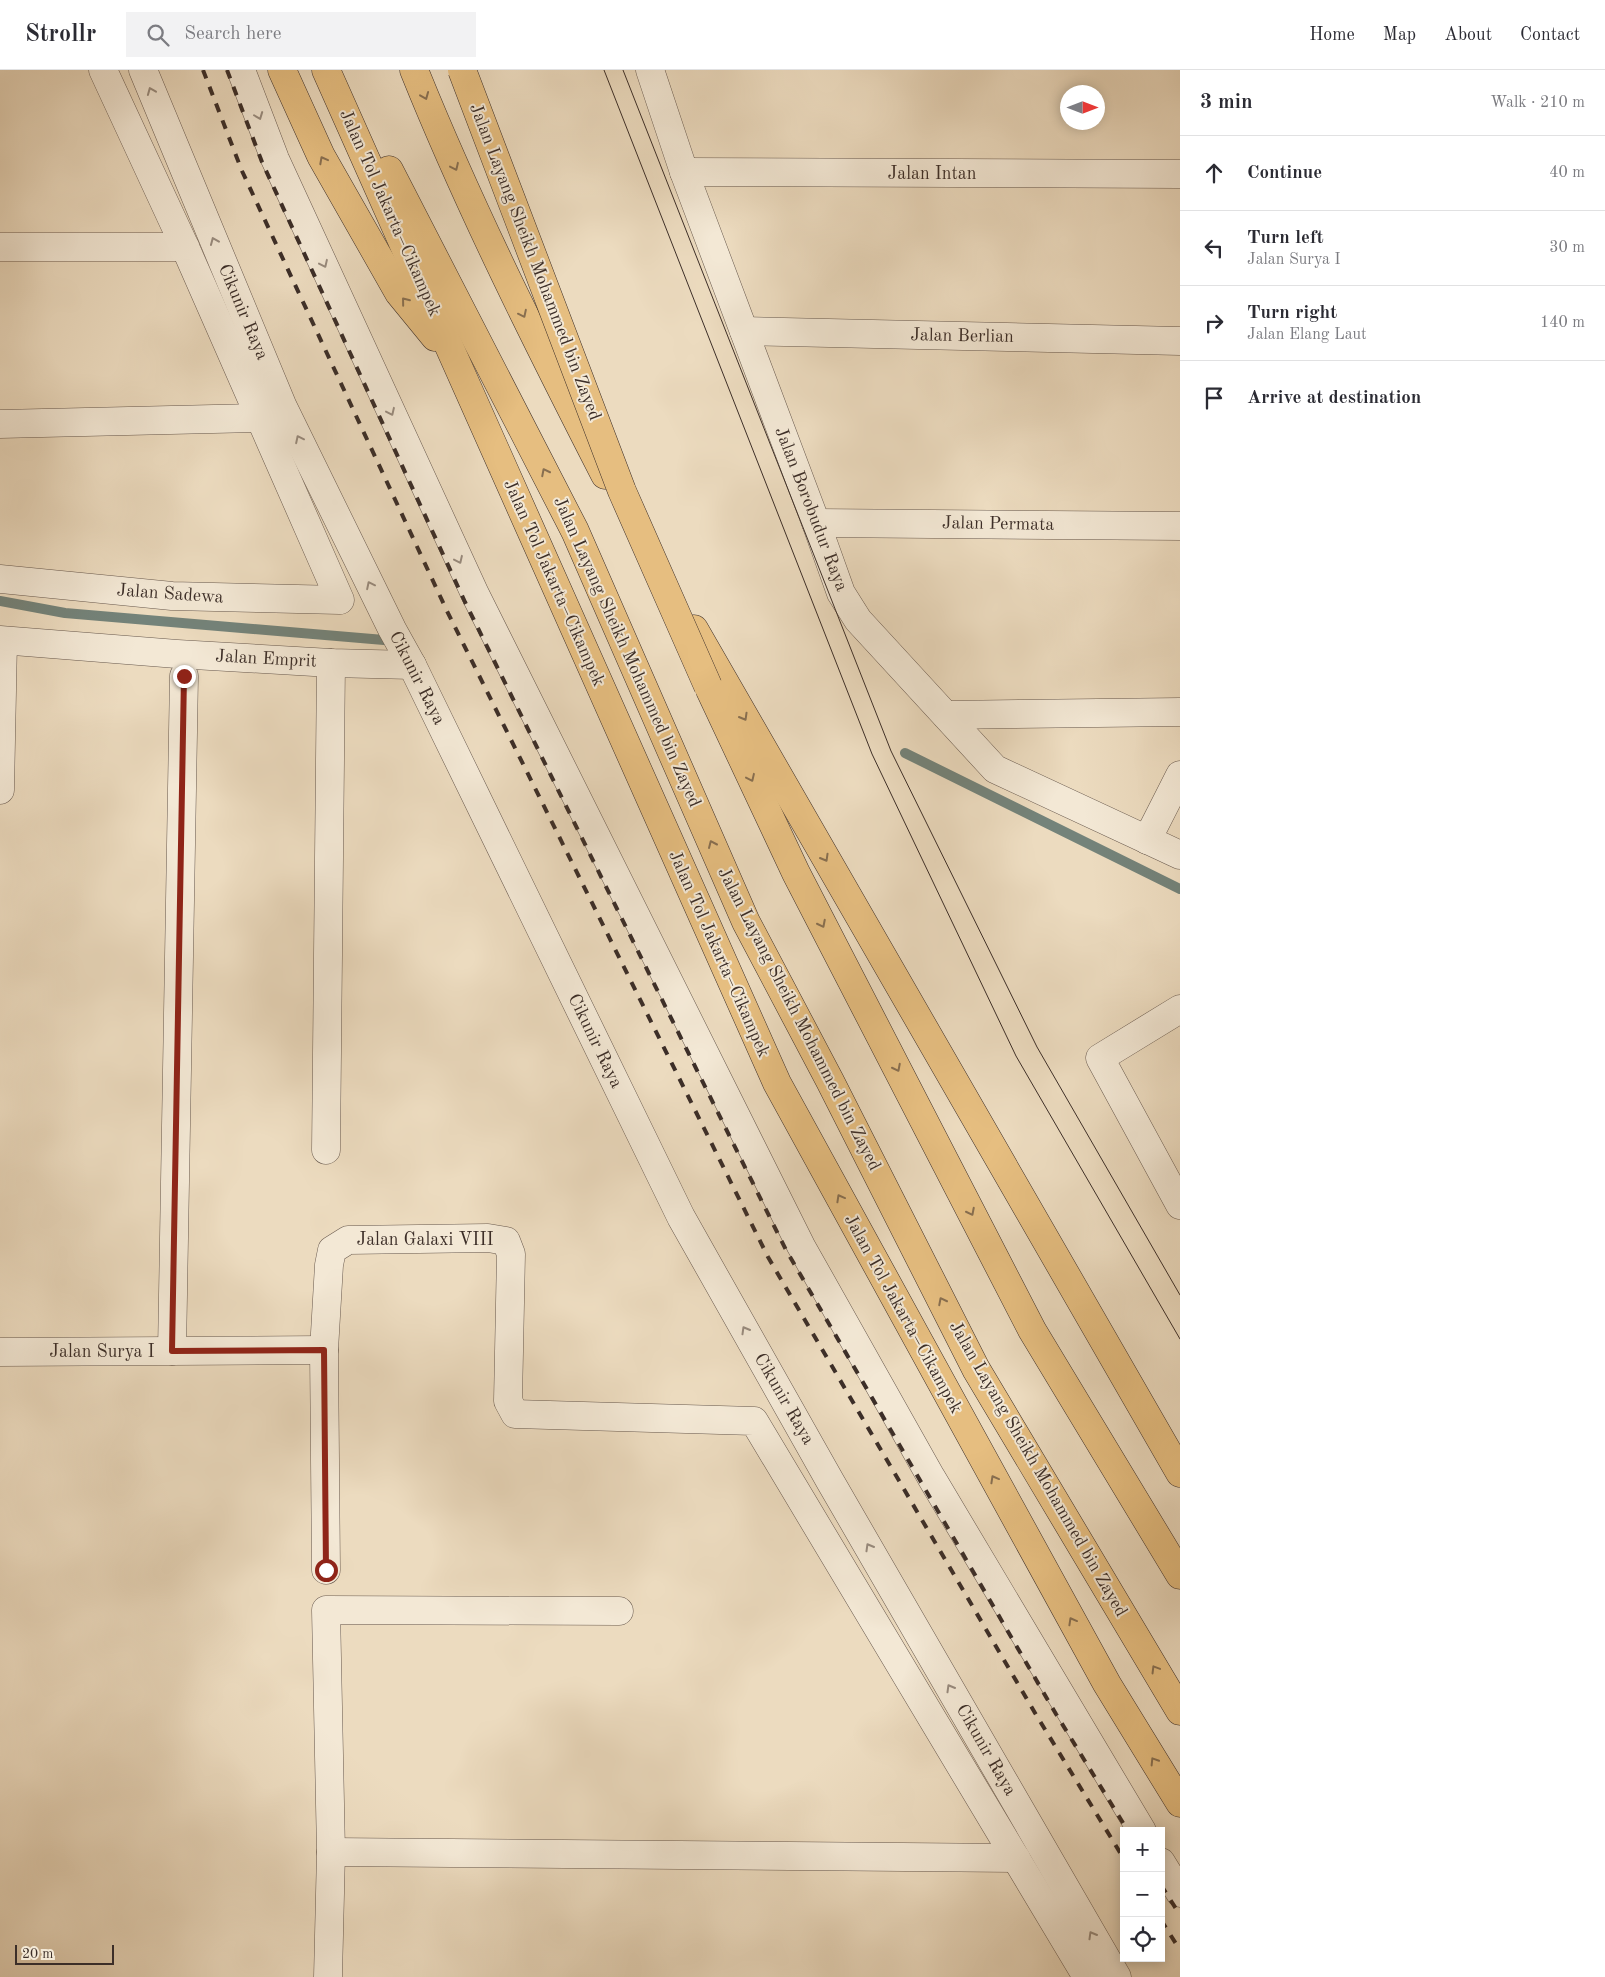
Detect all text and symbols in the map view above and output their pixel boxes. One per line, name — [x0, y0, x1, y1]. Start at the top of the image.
search box — [126, 12, 476, 57]
icon: search — [144, 21, 172, 49]
text: Strollr — [25, 23, 96, 47]
text: Search here — [184, 25, 282, 44]
text: Home — [1309, 26, 1355, 44]
text: Map — [1383, 26, 1416, 44]
text: About — [1444, 26, 1492, 44]
text: Contact — [1520, 26, 1580, 44]
north arrow — [1060, 85, 1105, 130]
one-way arrow — [147, 88, 157, 96]
one-way arrow — [418, 91, 429, 100]
text: 3 min — [1200, 92, 1253, 113]
text: Walk · 210 m — [1490, 95, 1585, 111]
street label: Jalan Layang Sheikh Mohammed bin Zayed — [466, 101, 604, 423]
street label: Jalan Tol Jakarta–Cikampek — [336, 107, 444, 319]
one-way arrow — [253, 111, 263, 119]
one-way arrow — [319, 157, 329, 166]
icon: ahead — [1200, 159, 1228, 187]
one-way arrow — [449, 161, 459, 170]
text: Continue — [1247, 164, 1322, 183]
street label: Jalan Intan — [888, 165, 977, 183]
text: 40 m — [1549, 165, 1585, 181]
text: Turn left — [1247, 229, 1324, 248]
icon: left — [1200, 234, 1228, 262]
one-way arrow — [209, 238, 219, 246]
text: 30 m — [1549, 240, 1585, 256]
text: Jalan Surya I — [1247, 252, 1341, 268]
one-way arrow — [317, 259, 328, 268]
street label: Cikunir Raya — [215, 261, 271, 363]
one-way arrow — [401, 297, 410, 306]
text: Turn right — [1247, 304, 1337, 323]
one-way arrow — [517, 309, 527, 318]
icon: right — [1200, 309, 1228, 337]
text: 140 m — [1540, 315, 1585, 331]
street label: Jalan Berlian — [910, 326, 1014, 346]
text: Jalan Elang Laut — [1247, 327, 1367, 343]
icon: arrive — [1200, 384, 1228, 412]
text: Arrive at destination — [1247, 389, 1421, 408]
one-way arrow — [385, 407, 396, 416]
street label: Jalan Borobudur Raya — [771, 424, 851, 594]
one-way arrow — [294, 435, 305, 444]
one-way arrow — [541, 468, 551, 477]
street label: Jalan Tol Jakarta–Cikampek — [500, 477, 608, 689]
street label: Jalan Layang Sheikh Mohammed bin Zayed — [550, 494, 704, 810]
street label: Jalan Permata — [942, 514, 1054, 534]
one-way arrow — [453, 555, 463, 564]
street label: Jalan Sadewa — [116, 581, 224, 607]
one-way arrow — [366, 581, 376, 590]
street label: Cikunir Raya — [386, 628, 448, 728]
street label: Jalan Emprit — [215, 647, 317, 671]
route end — [173, 665, 196, 688]
one-way arrow — [738, 712, 748, 721]
one-way arrow — [745, 772, 755, 781]
one-way arrow — [707, 840, 718, 849]
street label: Jalan Tol Jakarta–Cikampek — [665, 848, 773, 1060]
one-way arrow — [819, 853, 829, 862]
street label: Jalan Layang Sheikh Mohammed bin Zayed — [714, 864, 884, 1174]
one-way arrow — [816, 918, 826, 927]
street label: Cikunir Raya — [564, 991, 626, 1091]
one-way arrow — [891, 1063, 901, 1072]
one-way arrow — [836, 1195, 846, 1204]
one-way arrow — [965, 1207, 975, 1216]
street label: Jalan Tol Jakarta–Cikampek — [841, 1211, 965, 1417]
street label: Jalan Galaxi VIII — [356, 1231, 494, 1249]
one-way arrow — [938, 1298, 948, 1307]
street label: Jalan Layang Sheikh Mohammed bin Zayed — [946, 1318, 1130, 1620]
one-way arrow — [741, 1327, 751, 1336]
street label: Jalan Surya I — [49, 1343, 155, 1361]
street label: Cikunir Raya — [751, 1350, 817, 1448]
one-way arrow — [990, 1475, 1000, 1484]
one-way arrow — [865, 1544, 875, 1553]
route start — [315, 1559, 338, 1582]
one-way arrow — [1069, 1617, 1079, 1626]
one-way arrow — [1152, 1665, 1162, 1674]
one-way arrow — [946, 1684, 956, 1693]
street label: Cikunir Raya — [953, 1701, 1019, 1799]
one-way arrow — [1151, 1758, 1161, 1767]
map controls — [1120, 1827, 1165, 1962]
button: + — [1120, 1827, 1165, 1872]
button: − — [1120, 1872, 1165, 1917]
button: locate — [1120, 1917, 1165, 1962]
one-way arrow — [1089, 1931, 1099, 1940]
scale bar — [15, 1942, 114, 1965]
text: 20 m — [22, 1947, 53, 1961]

